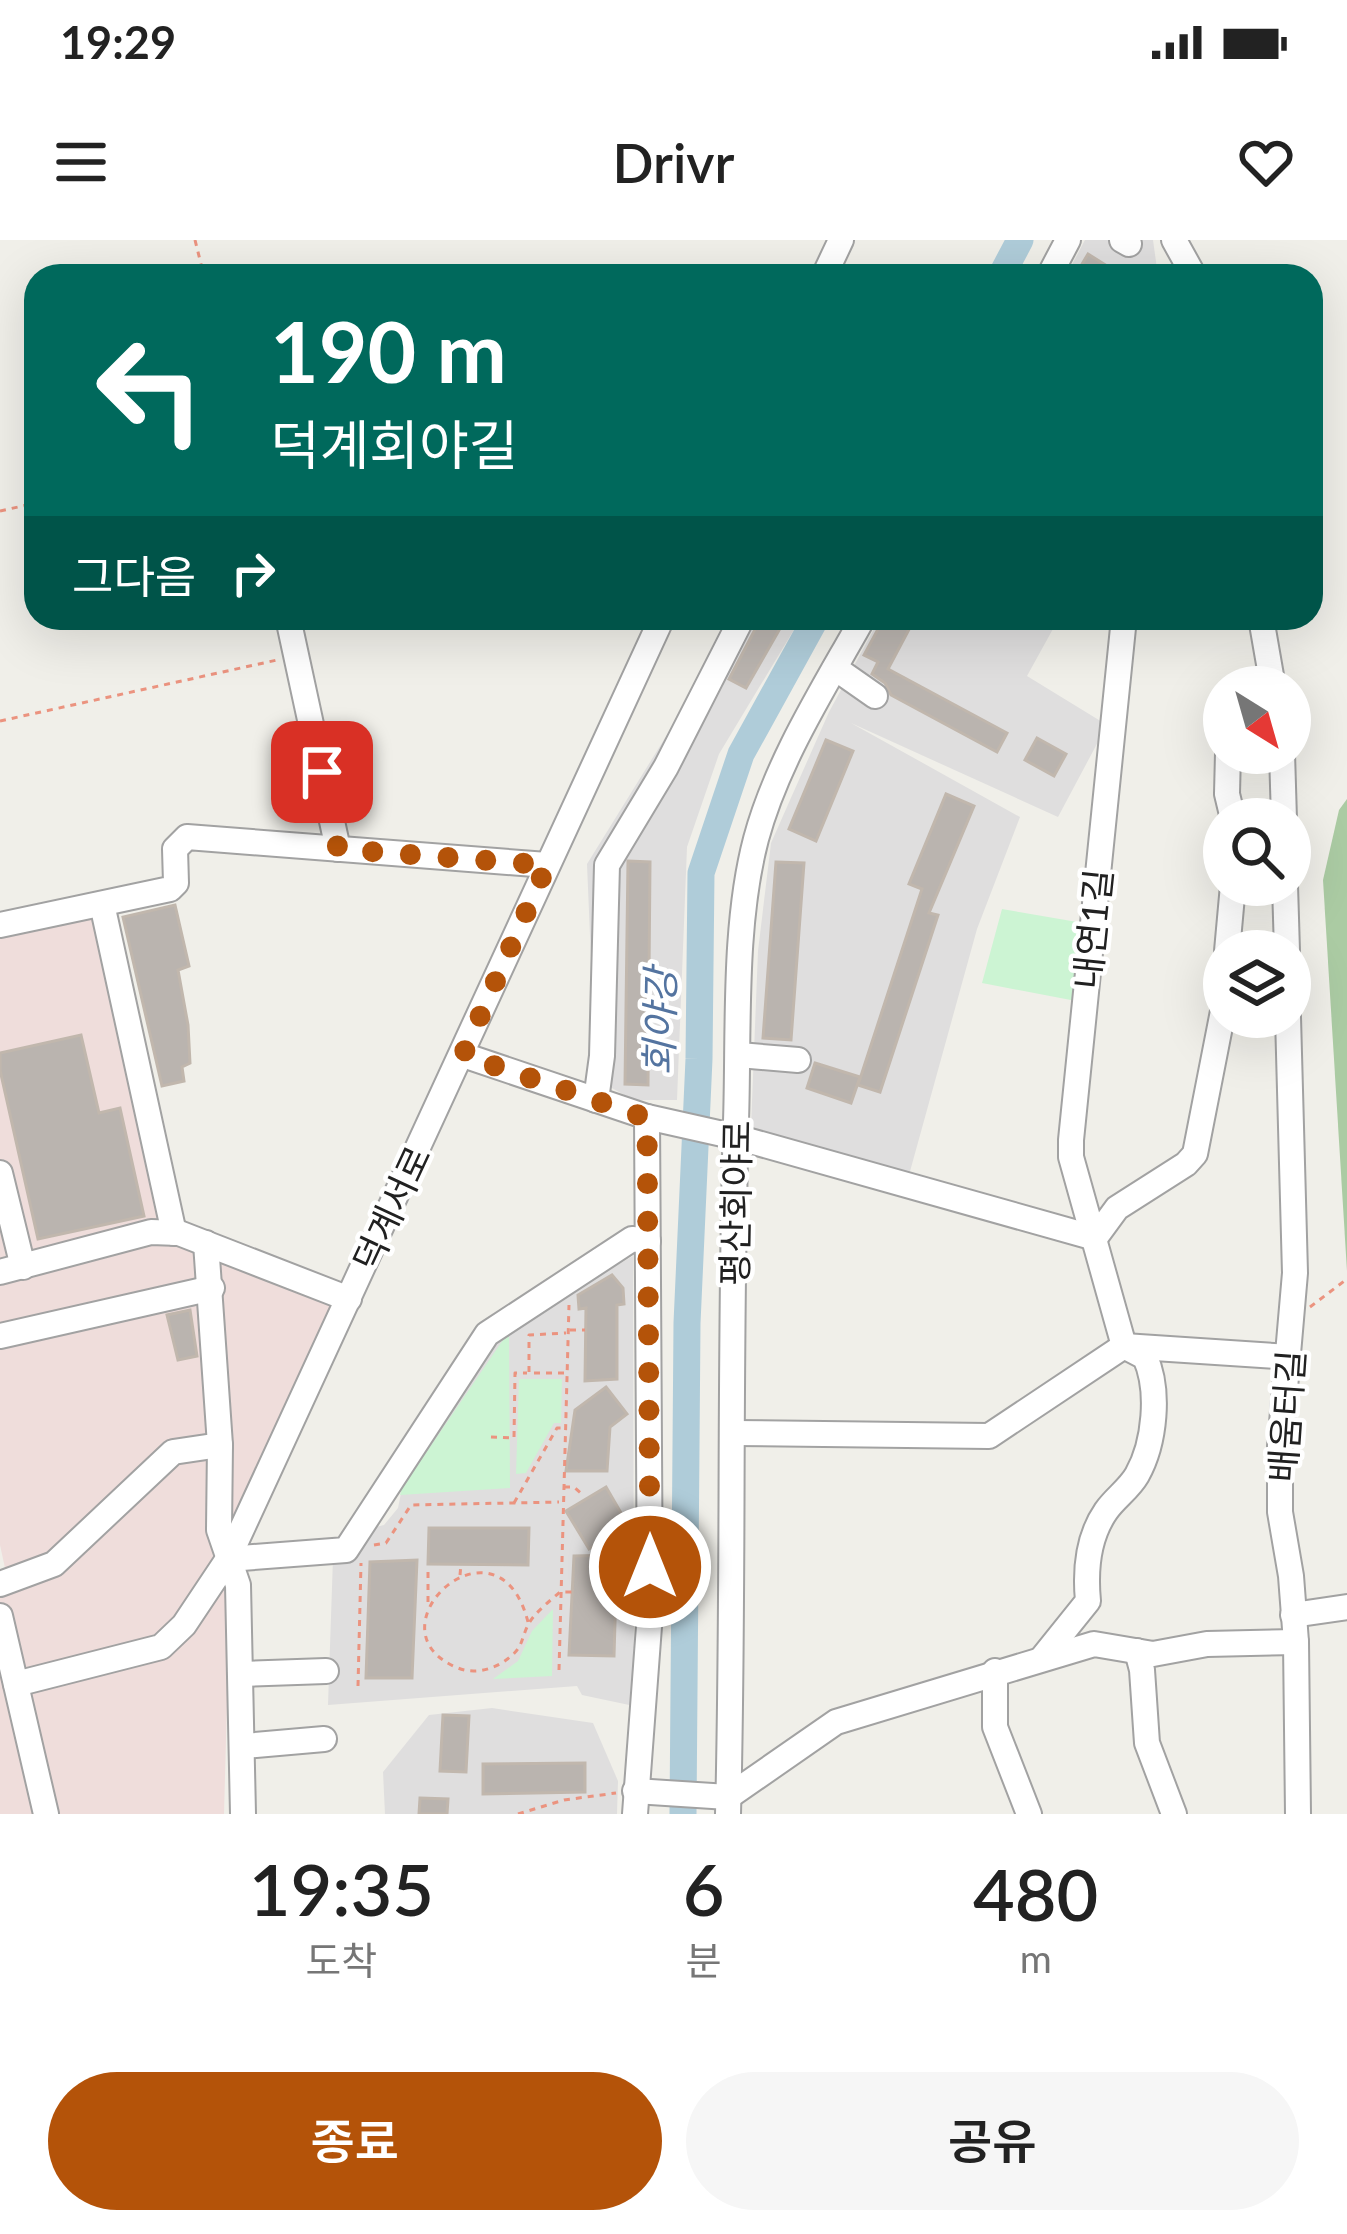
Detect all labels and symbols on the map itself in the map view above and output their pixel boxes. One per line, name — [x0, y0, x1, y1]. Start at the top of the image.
north arrow — [1203, 666, 1311, 774]
pin — [271, 721, 373, 823]
street label: 내연1길 — [1064, 867, 1120, 991]
water label: 회야강 — [635, 963, 683, 1076]
street label: 평산회야로 — [712, 1120, 758, 1286]
street label: 덕계서로 — [343, 1139, 439, 1277]
street label: 배움터길 — [1259, 1348, 1313, 1484]
position arrow — [587, 1504, 713, 1630]

